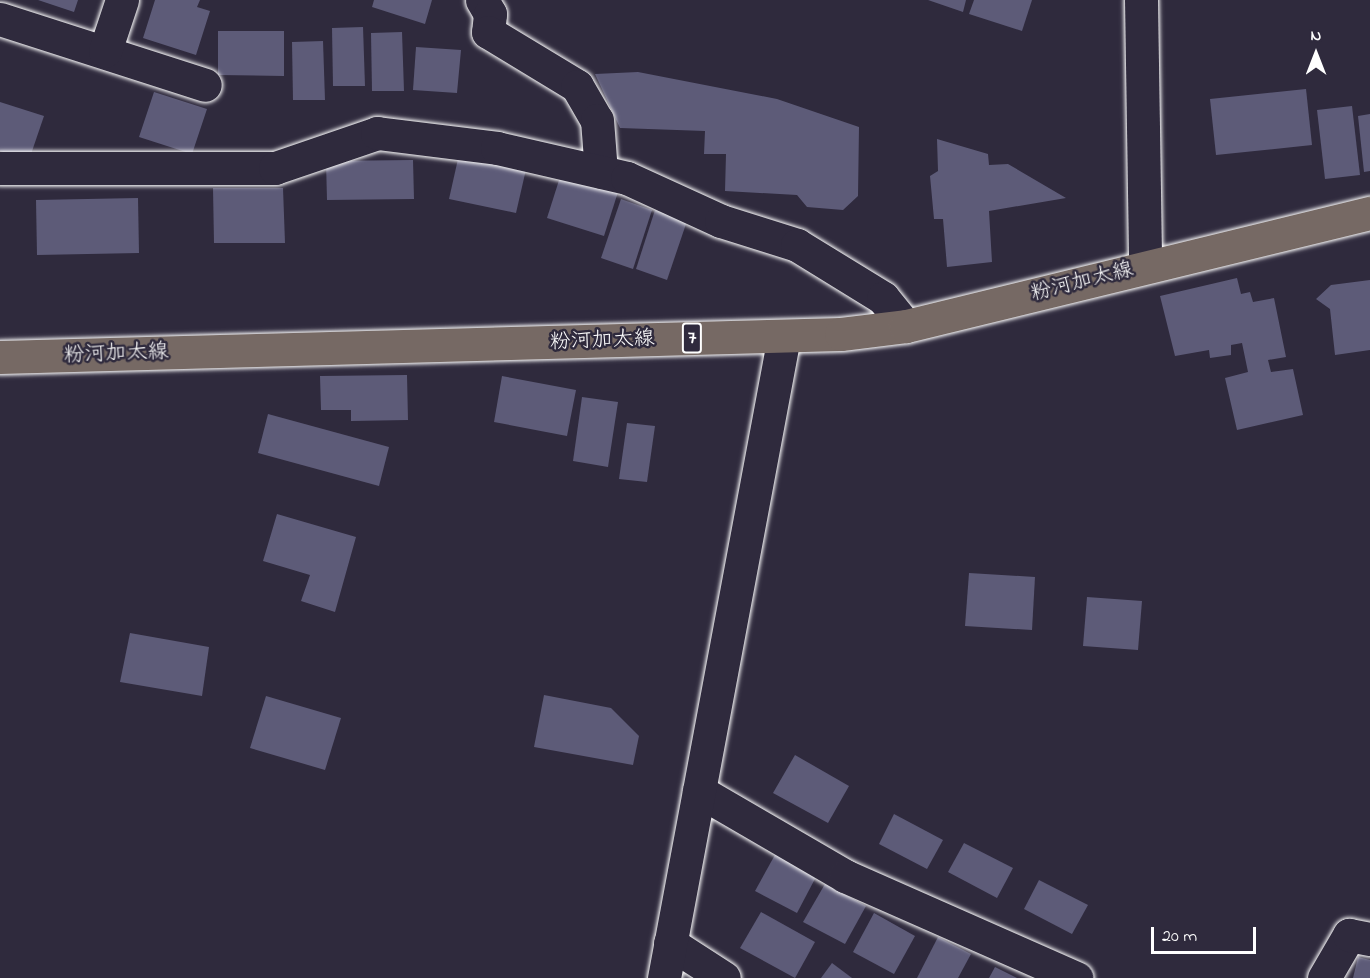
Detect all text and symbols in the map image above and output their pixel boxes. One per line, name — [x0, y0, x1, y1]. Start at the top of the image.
north arrow — [1286, 24, 1346, 84]
text: N — [1311, 24, 1321, 48]
street label: 粉河加太線 — [1028, 257, 1136, 307]
road number: 7 — [682, 321, 702, 355]
street label: 粉河加太線 — [549, 327, 655, 355]
street label: 粉河加太線 — [63, 340, 169, 368]
scale bar — [1154, 915, 1259, 953]
text: 20 m — [1162, 924, 1197, 950]

